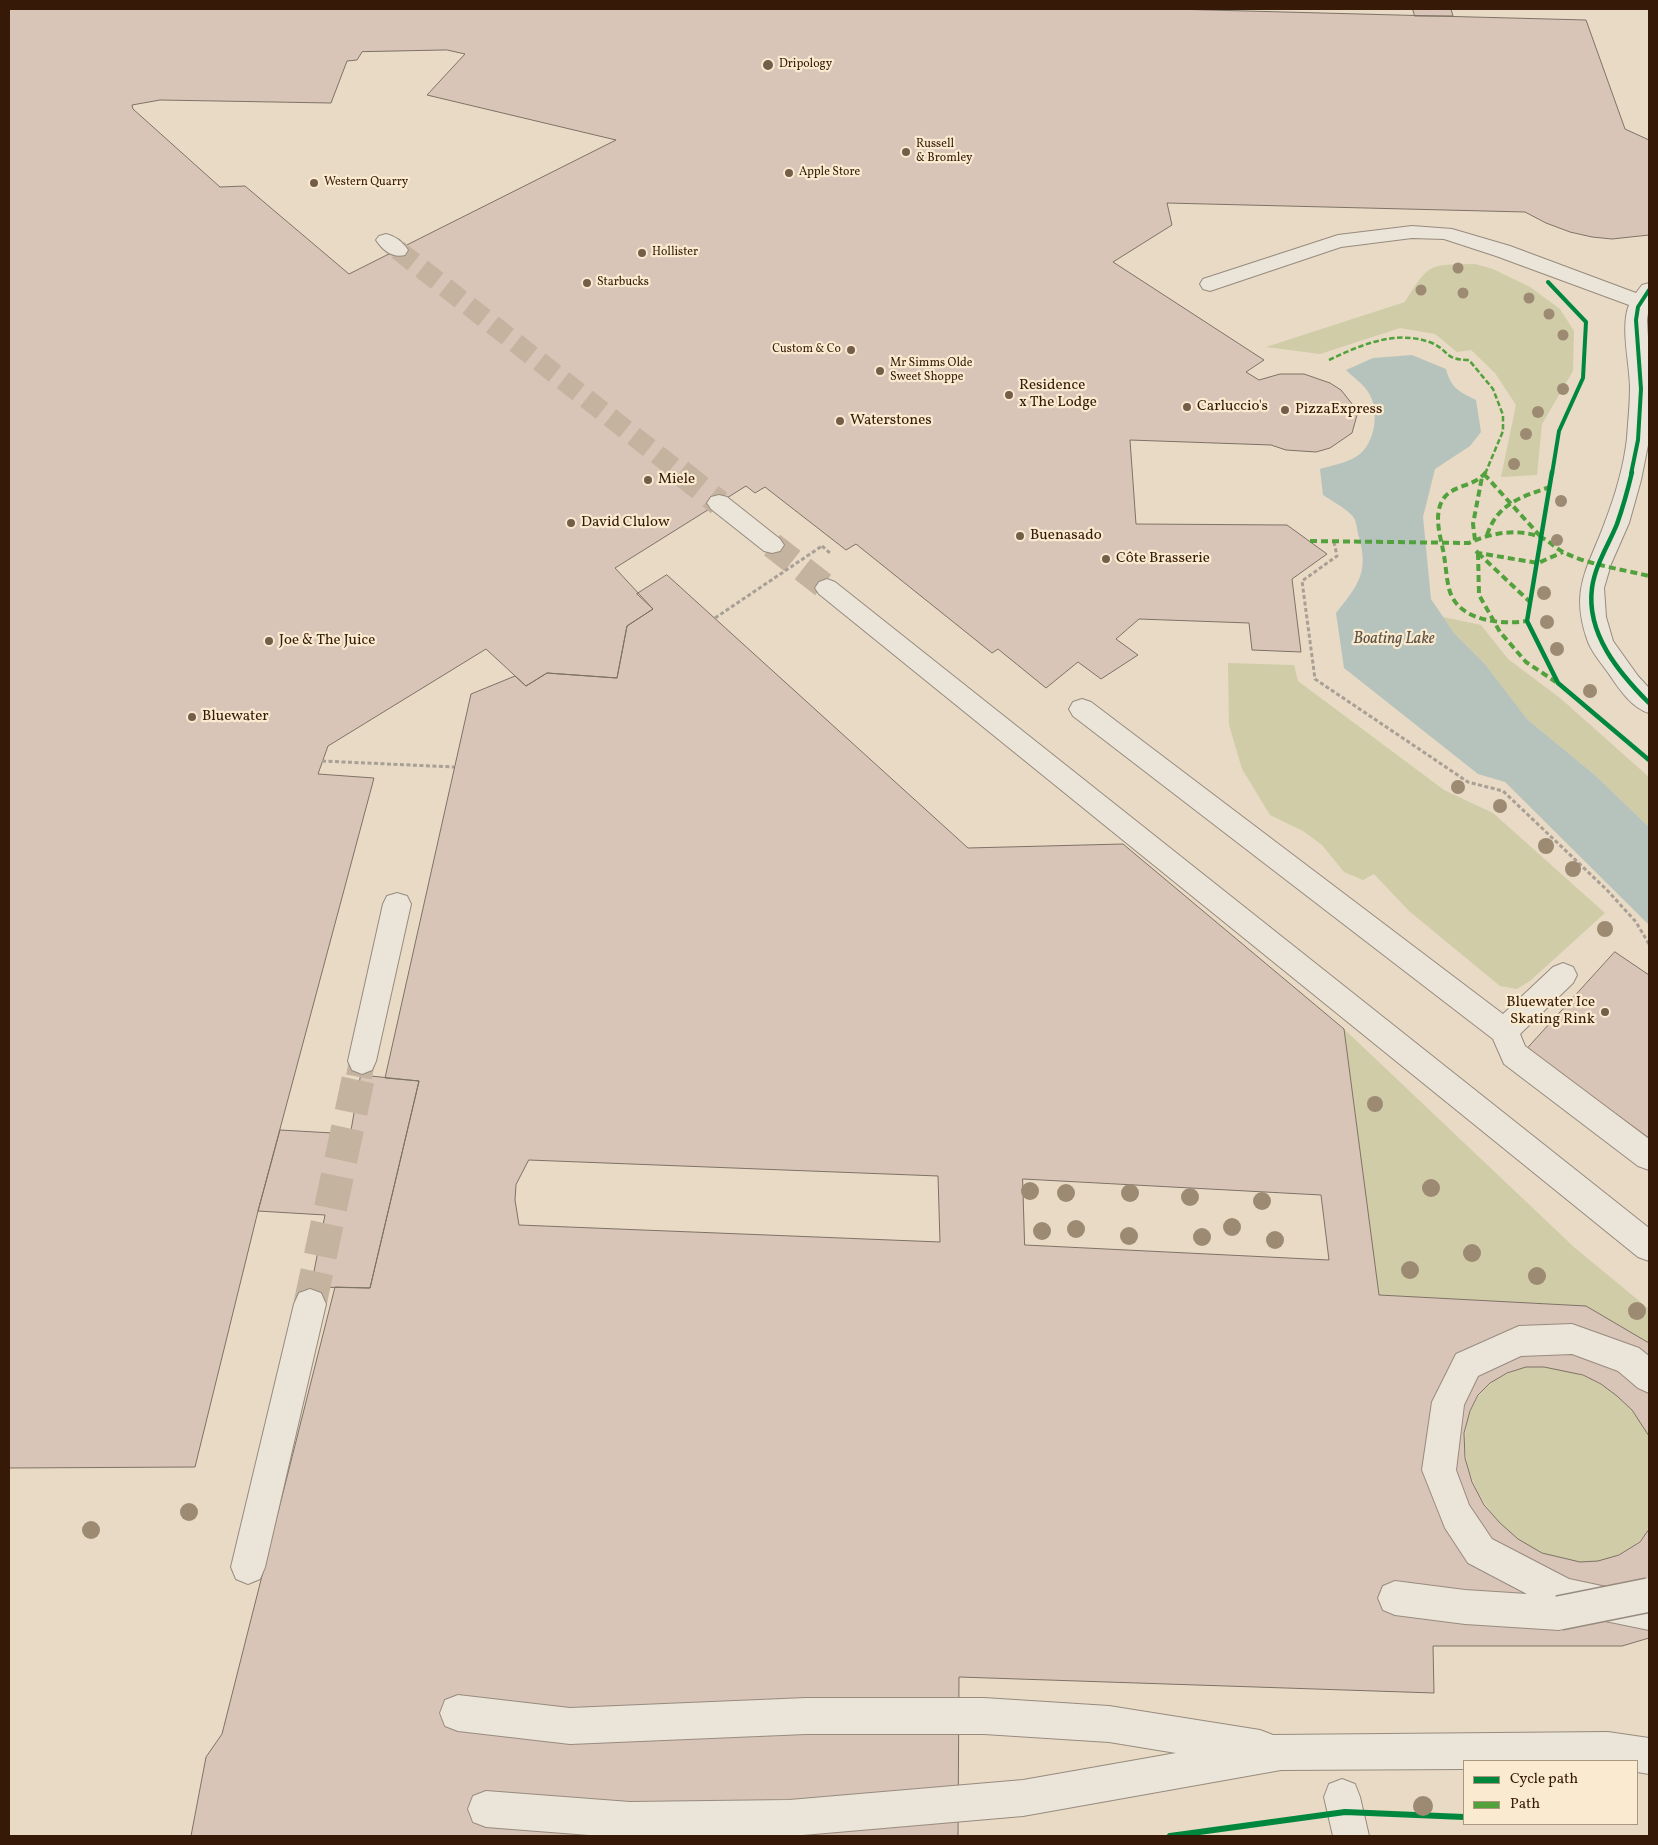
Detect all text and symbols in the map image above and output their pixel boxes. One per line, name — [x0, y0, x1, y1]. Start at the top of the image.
marker: Dripology — [761, 58, 775, 72]
place label: Dripology — [779, 58, 832, 72]
place label: Russell & Bromley — [916, 138, 972, 166]
marker: Russell & Bromley — [900, 146, 912, 158]
place label: Apple Store — [799, 166, 860, 180]
marker: Apple Store — [783, 167, 795, 179]
place label: Western Quarry — [324, 176, 408, 190]
marker: Western Quarry — [308, 177, 320, 189]
place label: Hollister — [652, 246, 698, 260]
marker: Hollister — [636, 247, 648, 259]
place label: Starbucks — [597, 276, 649, 290]
marker: Starbucks — [581, 277, 593, 289]
place label: Custom & Co — [772, 343, 841, 357]
marker: Custom & Co — [845, 344, 857, 356]
place label: Mr Simms Olde Sweet Shoppe — [890, 357, 972, 385]
marker: Mr Simms Olde Sweet Shoppe — [874, 365, 886, 377]
place label: Residence x The Lodge — [1019, 377, 1097, 412]
marker: Residence x The Lodge — [1003, 389, 1015, 401]
place label: Carluccio's — [1197, 398, 1268, 416]
marker: Carluccio's — [1181, 401, 1193, 413]
place label: PizzaExpress — [1295, 401, 1382, 419]
marker: PizzaExpress — [1279, 404, 1291, 416]
place label: Waterstones — [850, 412, 932, 430]
marker: Waterstones — [834, 415, 846, 427]
place label: Miele — [658, 471, 695, 489]
marker: Miele — [642, 474, 654, 486]
place label: David Clulow — [581, 514, 670, 532]
marker: David Clulow — [565, 517, 577, 529]
place label: Buenasado — [1030, 527, 1102, 545]
marker: Buenasado — [1014, 530, 1026, 542]
place label: Côte Brasserie — [1116, 550, 1210, 568]
marker: Côte Brasserie — [1100, 553, 1112, 565]
water label: Boating Lake — [1353, 630, 1435, 650]
place label: Joe & The Juice — [279, 632, 375, 650]
marker: Joe & The Juice — [263, 635, 275, 647]
place label: Bluewater — [202, 708, 269, 726]
marker: Bluewater — [186, 711, 198, 723]
place label: Bluewater Ice Skating Rink — [1506, 994, 1595, 1029]
marker: Bluewater Ice Skating Rink — [1599, 1006, 1611, 1018]
legend — [1463, 1760, 1638, 1825]
text: Cycle path — [1510, 1769, 1578, 1790]
text: Path — [1510, 1794, 1540, 1815]

